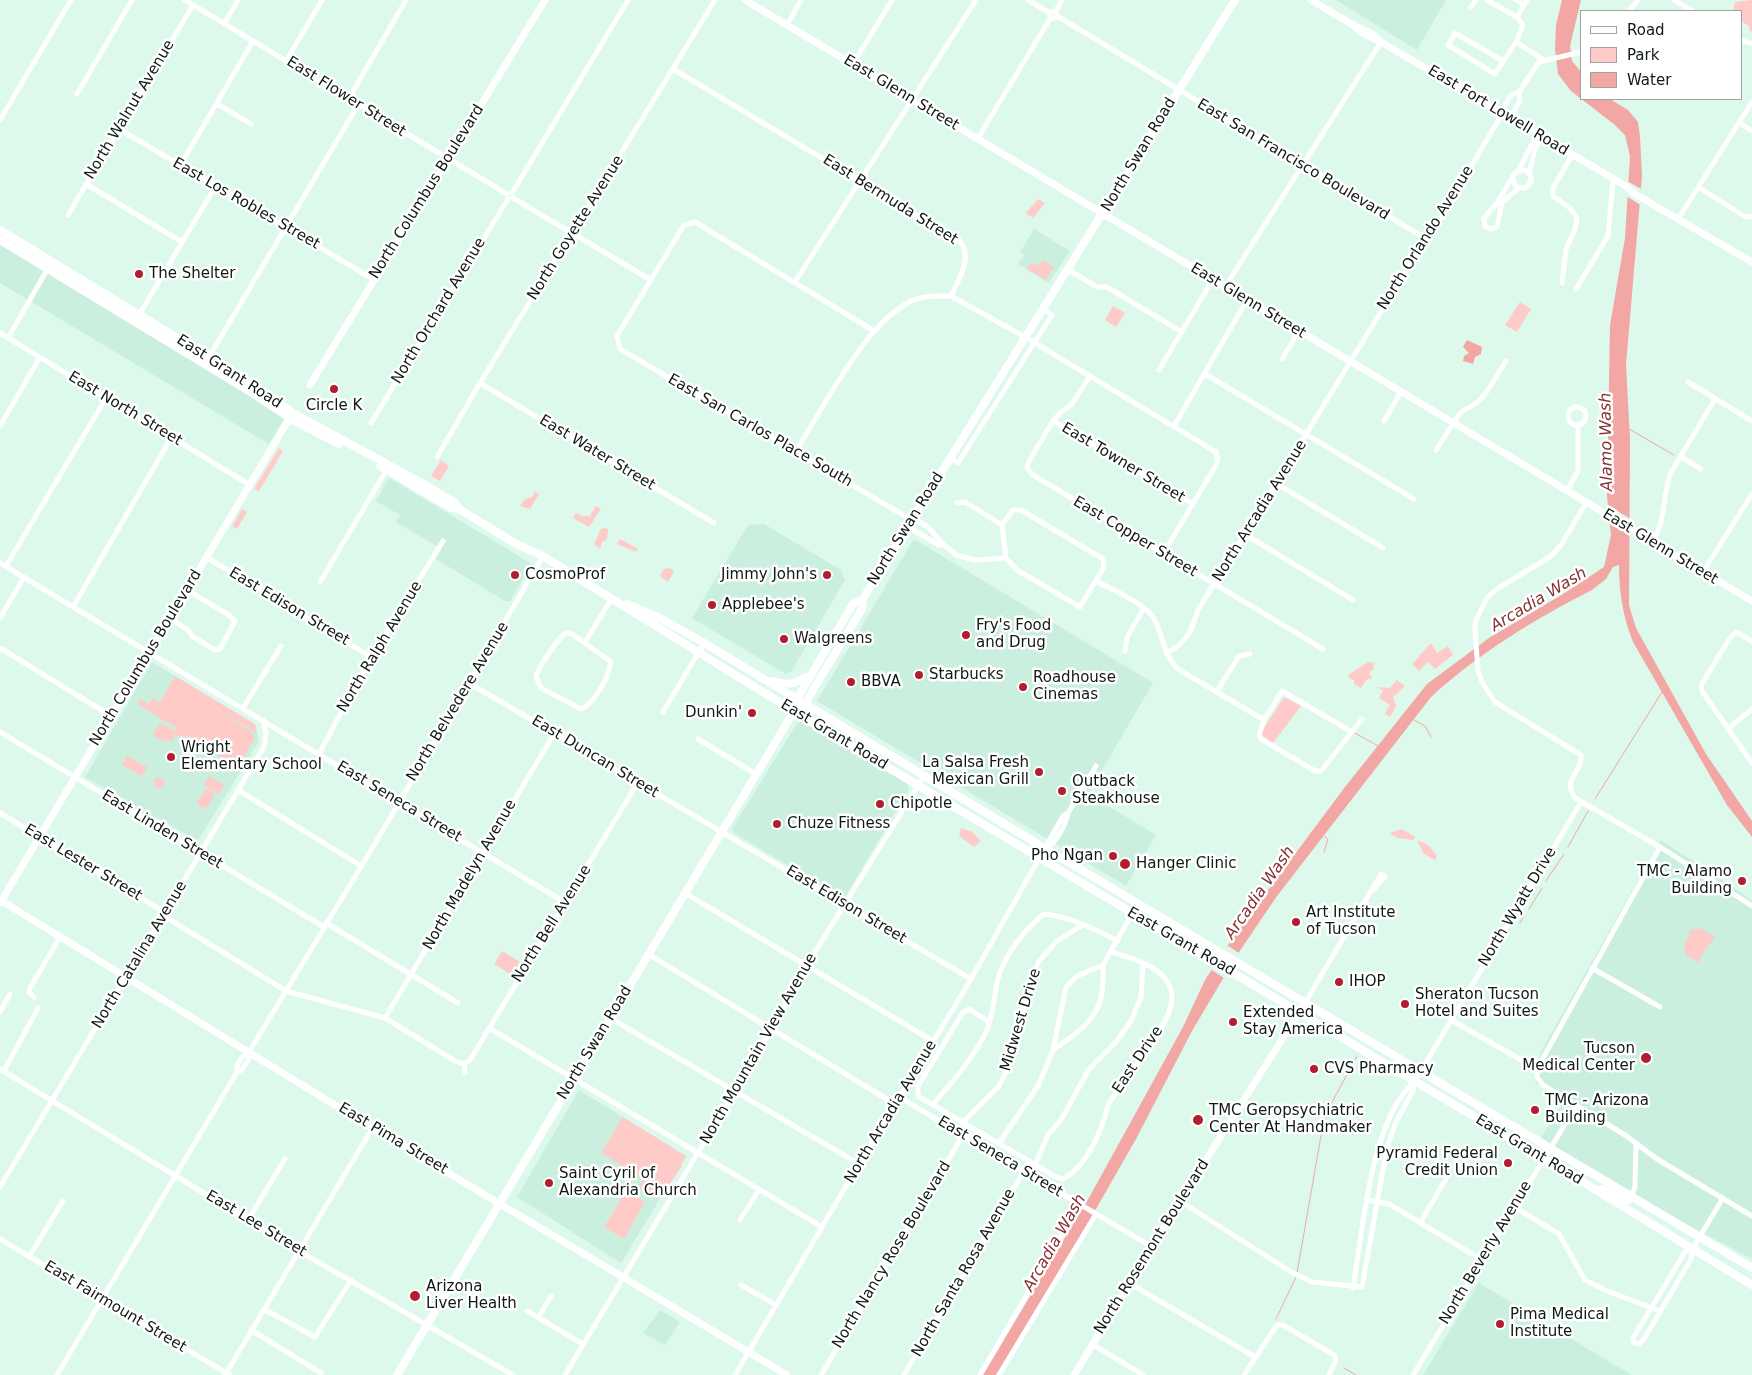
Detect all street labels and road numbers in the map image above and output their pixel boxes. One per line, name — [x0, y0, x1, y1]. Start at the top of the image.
street label: North Walnut Avenue — [81, 37, 179, 183]
street label: East Glenn Street — [840, 51, 962, 135]
street label: East Flower Street — [283, 53, 409, 141]
street label: East Fort Lowell Road — [1424, 62, 1572, 160]
street label: North Swan Road — [1098, 95, 1180, 215]
street label: East San Francisco Boulevard — [1194, 95, 1392, 225]
street label: North Columbus Boulevard — [366, 102, 488, 282]
street label: East Bermuda Street — [819, 151, 961, 249]
street label: North Goyette Avenue — [524, 152, 628, 304]
street label: East Los Robles Street — [169, 154, 323, 254]
street label: North Orlando Avenue — [1374, 163, 1478, 313]
street label: North Orchard Avenue — [388, 235, 490, 387]
street label: East Glenn Street — [1187, 259, 1309, 343]
street label: East Grant Road — [173, 331, 285, 413]
street label: East North Street — [65, 368, 185, 450]
street label: East San Carlos Place South — [665, 371, 855, 491]
street label: East Water Street — [536, 411, 658, 495]
street label: East Towner Street — [1058, 419, 1188, 507]
street label: North Arcadia Avenue — [1209, 437, 1311, 585]
street label: North Swan Road — [864, 469, 948, 589]
street label: East Copper Street — [1070, 493, 1200, 581]
street label: East Glenn Street — [1599, 505, 1721, 589]
street label: East Edison Street — [226, 564, 352, 650]
street label: North Columbus Boulevard — [86, 567, 206, 749]
street label: North Ralph Avenue — [334, 578, 426, 716]
street label: North Belvedere Avenue — [403, 619, 513, 785]
street label: East Grant Road — [777, 696, 891, 774]
street label: East Duncan Street — [528, 712, 662, 802]
street label: East Seneca Street — [333, 758, 465, 846]
street label: East Linden Street — [98, 787, 226, 873]
street label: North Madelyn Avenue — [420, 797, 520, 953]
street label: East Lester Street — [21, 821, 145, 905]
street label: North Wyatt Drive — [1475, 844, 1561, 970]
street label: North Bell Avenue — [509, 862, 595, 986]
street label: East Edison Street — [783, 862, 909, 948]
street label: North Catalina Avenue — [89, 878, 191, 1032]
street label: East Grant Road — [1124, 904, 1238, 980]
street label: North Mountain View Avenue — [697, 950, 821, 1148]
street label: Midwest Drive — [997, 966, 1045, 1074]
street label: North Swan Road — [554, 983, 636, 1103]
street label: East Drive — [1109, 1023, 1167, 1097]
street label: North Arcadia Avenue — [841, 1037, 941, 1187]
street label: East Pima Street — [335, 1099, 451, 1179]
street label: East Grant Road — [1472, 1111, 1586, 1189]
street label: East Seneca Street — [934, 1113, 1066, 1201]
street label: North Rosemont Boulevard — [1091, 1156, 1213, 1338]
street label: North Nancy Rose Boulevard — [829, 1158, 955, 1352]
street label: North Beverly Avenue — [1436, 1178, 1536, 1328]
street label: North Santa Rosa Avenue — [908, 1186, 1020, 1360]
street label: East Lee Street — [202, 1187, 310, 1261]
street label: East Fairmount Street — [41, 1257, 189, 1357]

